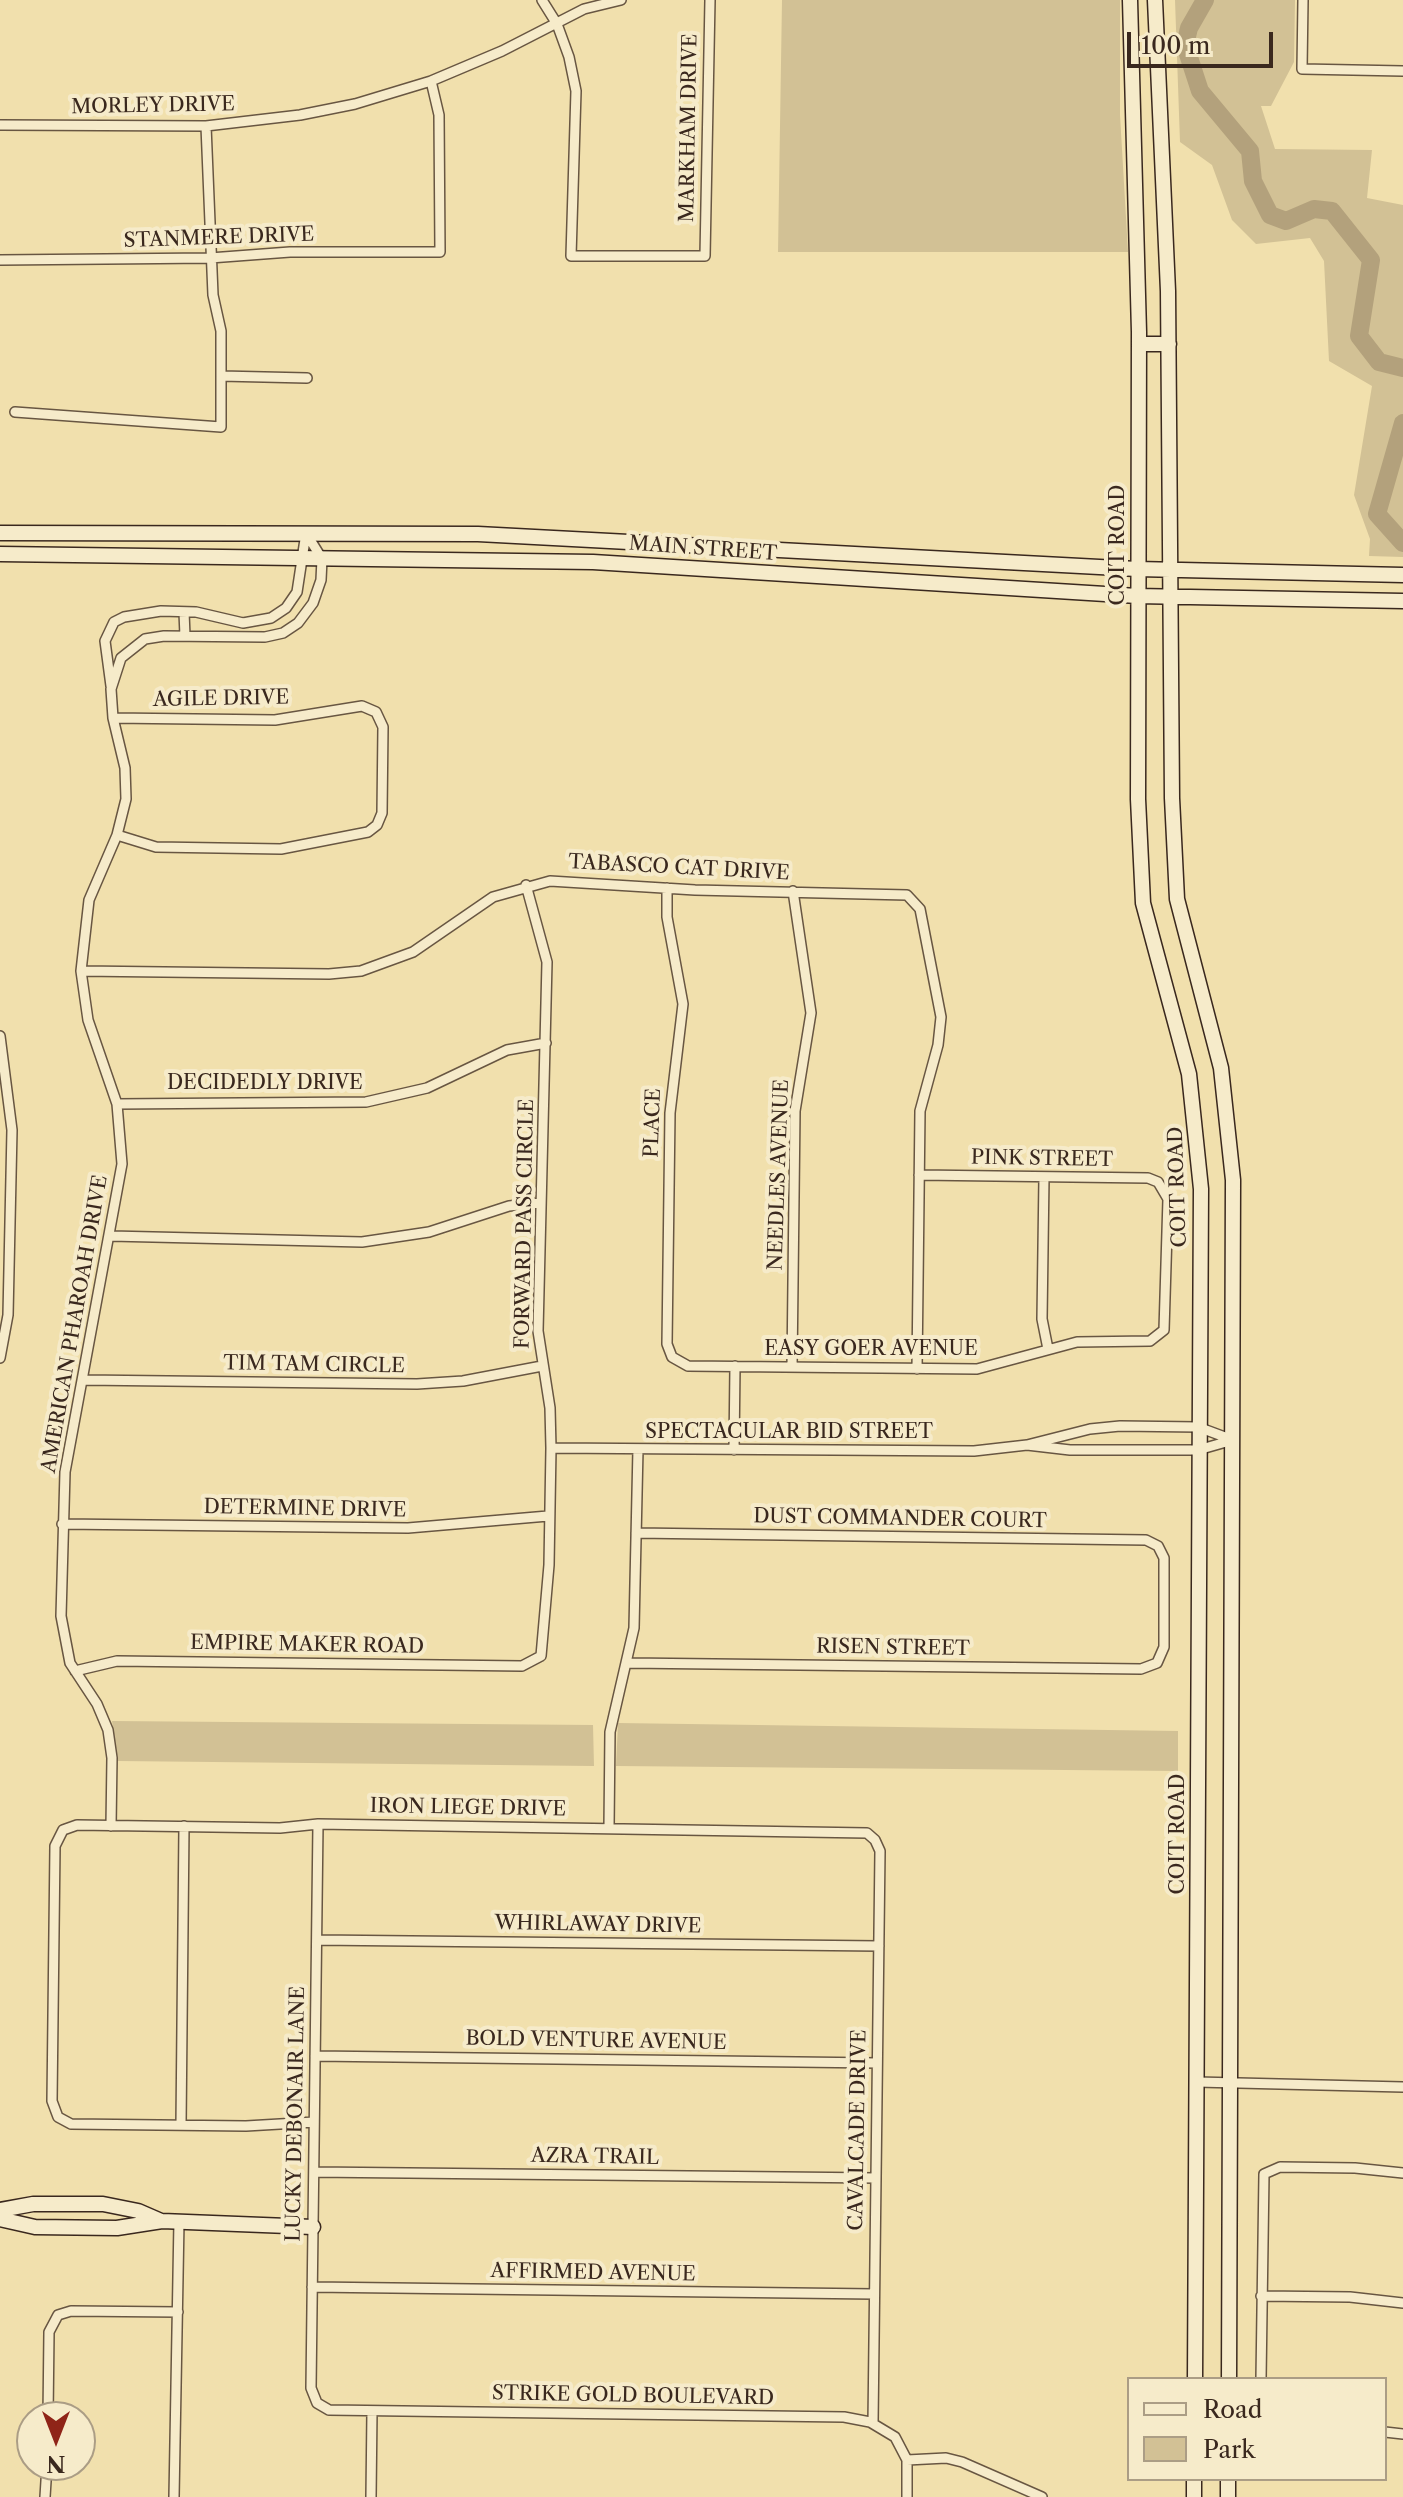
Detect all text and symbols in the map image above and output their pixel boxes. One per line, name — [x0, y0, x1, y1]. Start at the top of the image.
scale bar — [1131, 16, 1277, 66]
text: 100 m — [1141, 31, 1210, 60]
street label: MARKHAM DRIVE — [675, 33, 703, 223]
street label: MORLEY DRIVE — [71, 93, 235, 119]
street label: STANMERE DRIVE — [123, 223, 315, 253]
street label: COIT ROAD — [1106, 484, 1130, 606]
street label: MAIN STREET — [628, 532, 778, 566]
street label: AGILE DRIVE — [153, 686, 289, 712]
street label: TABASCO CAT DRIVE — [568, 850, 790, 886]
street label: DECIDEDLY DRIVE — [167, 1071, 363, 1095]
street label: NEEDLES AVENUE — [764, 1079, 794, 1271]
street label: PLACE — [640, 1088, 666, 1158]
street label: FORWARD PASS CIRCLE — [511, 1099, 539, 1349]
street label: COIT ROAD — [1164, 1126, 1192, 1248]
street label: PINK STREET — [971, 1146, 1113, 1172]
street label: AMERICAN PHAROAH DRIVE — [37, 1173, 113, 1475]
street label: EASY GOER AVENUE — [764, 1337, 978, 1361]
street label: TIM TAM CIRCLE — [223, 1351, 405, 1379]
street label: SPECTACULAR BID STREET — [645, 1420, 933, 1444]
street label: DETERMINE DRIVE — [203, 1495, 407, 1523]
street label: DUST COMMANDER COURT — [753, 1504, 1047, 1534]
street label: EMPIRE MAKER ROAD — [190, 1631, 424, 1659]
street label: RISEN STREET — [816, 1635, 970, 1661]
street label: COIT ROAD — [1166, 1773, 1190, 1895]
street label: IRON LIEGE DRIVE — [370, 1794, 566, 1822]
street label: WHIRLAWAY DRIVE — [494, 1911, 702, 1939]
street label: LUCKY DEBONAIR LANE — [282, 1986, 310, 2242]
street label: BOLD VENTURE AVENUE — [465, 2027, 727, 2055]
street label: CAVALCADE DRIVE — [844, 2029, 872, 2231]
street label: AZRA TRAIL — [531, 2144, 659, 2170]
street label: AFFIRMED AVENUE — [490, 2259, 696, 2287]
legend — [1127, 2377, 1387, 2481]
street label: STRIKE GOLD BOULEVARD — [492, 2382, 774, 2410]
text: Road — [1203, 2395, 1262, 2424]
north arrow — [16, 2401, 96, 2481]
text: Park — [1203, 2435, 1255, 2464]
text: N — [46, 2450, 66, 2477]

